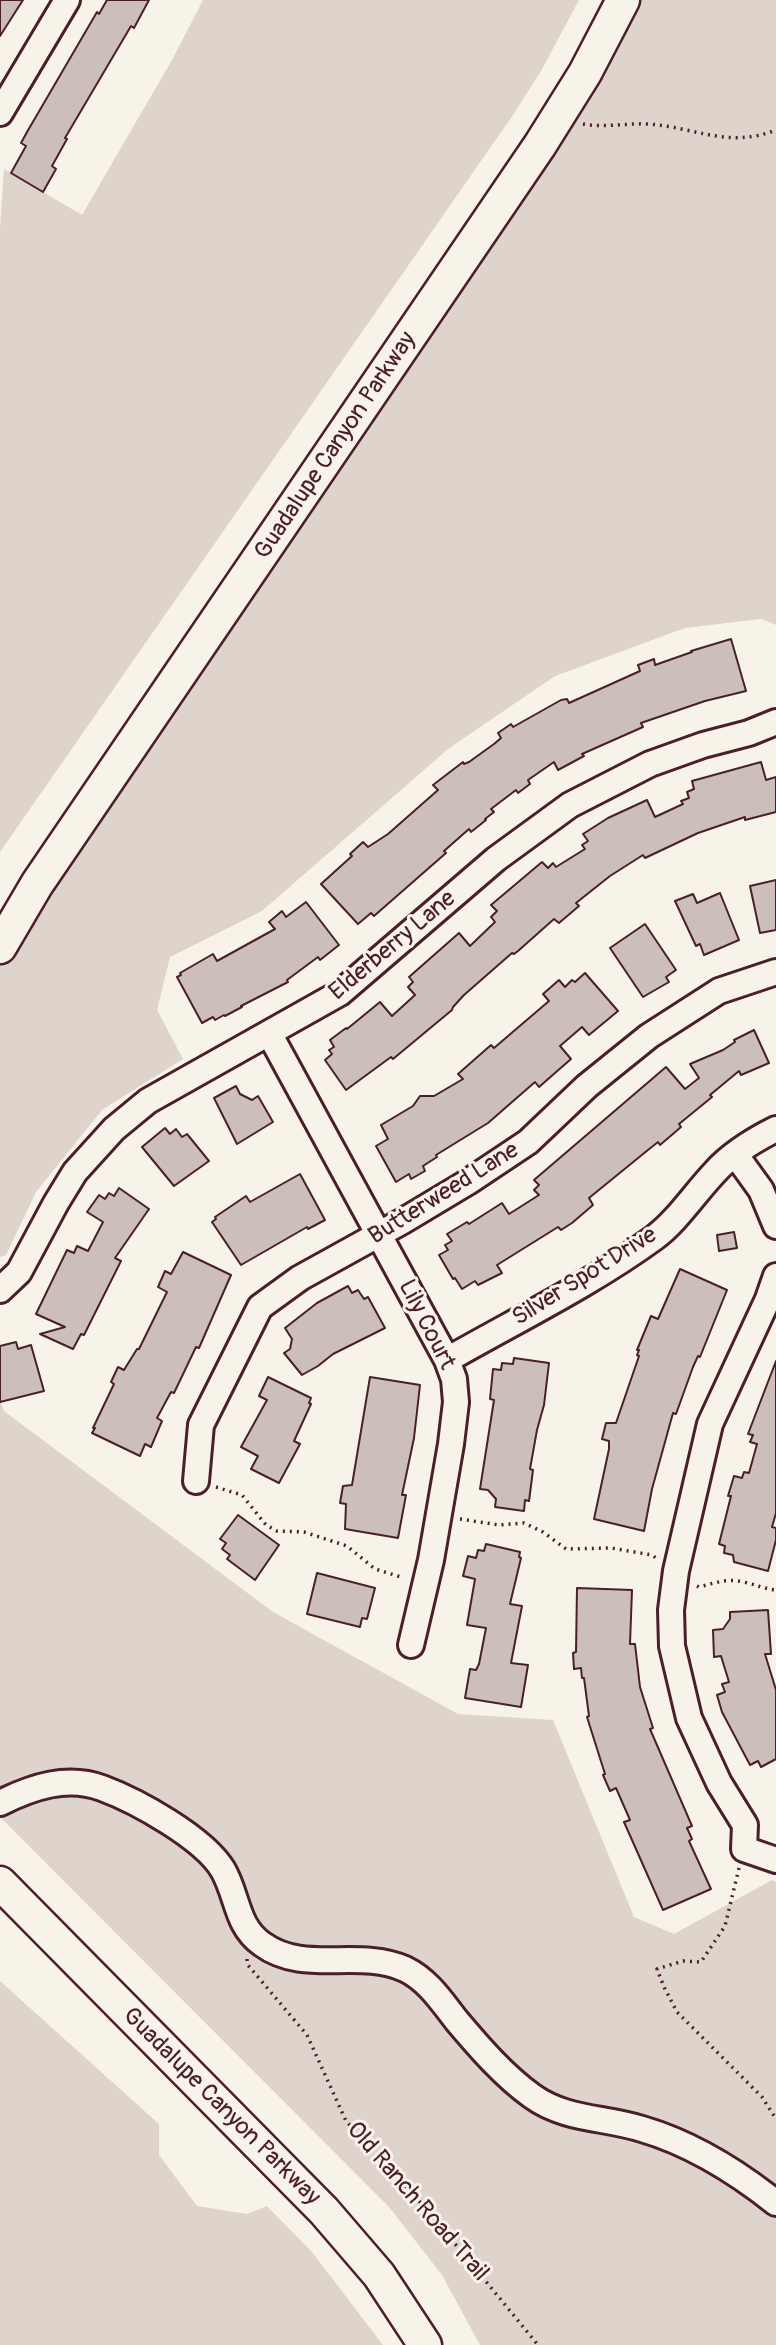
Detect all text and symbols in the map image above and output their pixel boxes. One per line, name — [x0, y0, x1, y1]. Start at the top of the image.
street label: Guadalupe Canyon Parkway — [249, 327, 423, 565]
street label: Elderberry Lane — [324, 885, 462, 1007]
street label: Butterweed Lane — [364, 1136, 524, 1252]
street label: Silver Spot Drive — [508, 1221, 662, 1333]
street label: Lily Court — [391, 1275, 461, 1375]
street label: Guadalupe Canyon Parkway — [116, 2002, 326, 2212]
street label: Old Ranch Road Trail — [340, 2116, 494, 2288]

